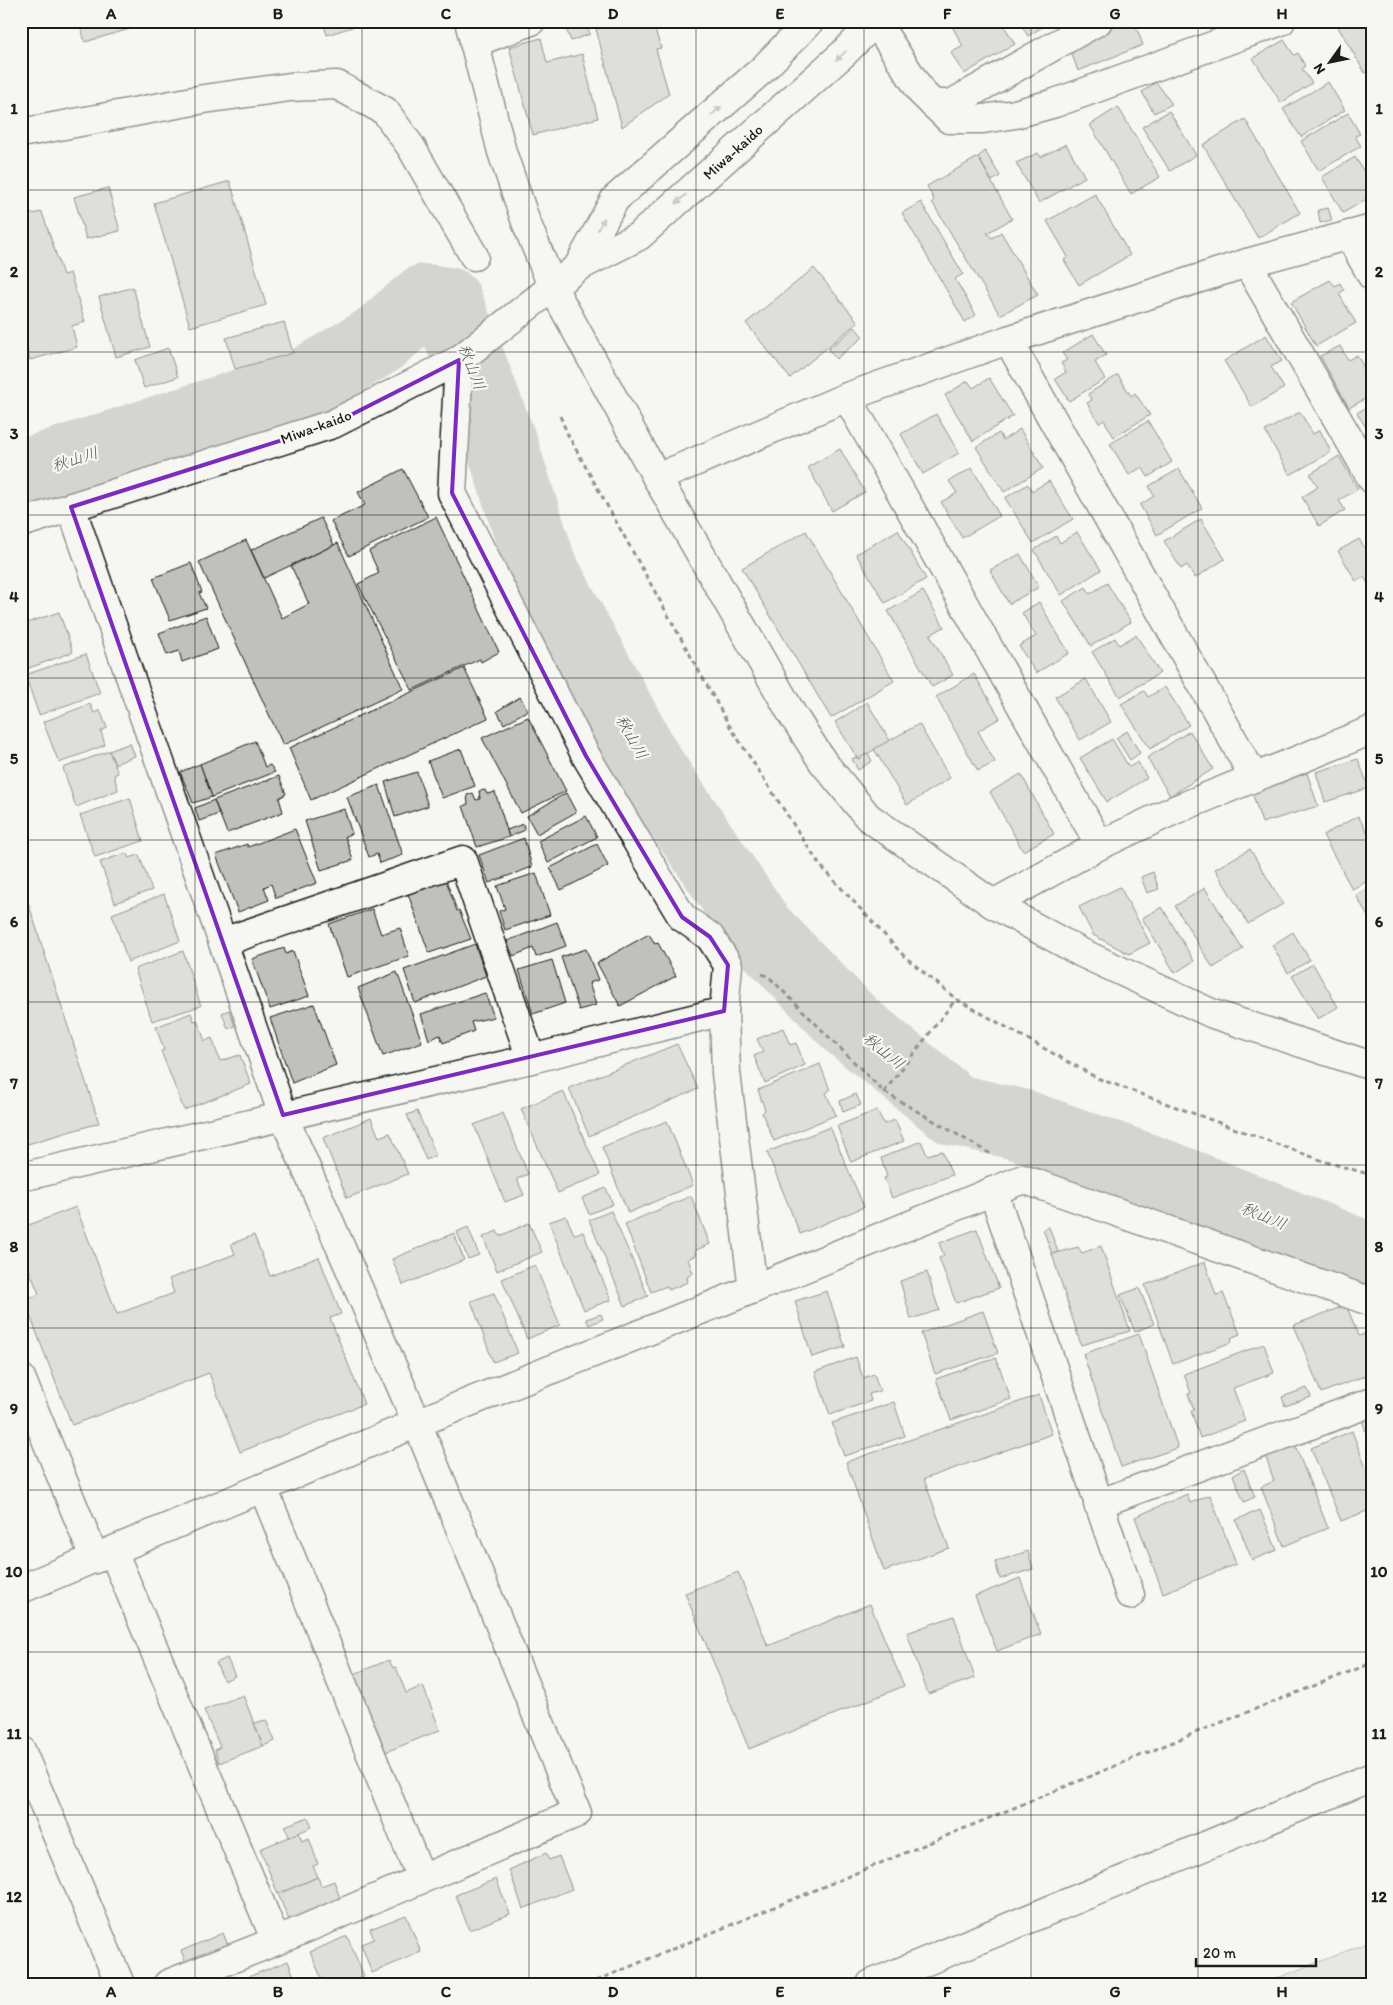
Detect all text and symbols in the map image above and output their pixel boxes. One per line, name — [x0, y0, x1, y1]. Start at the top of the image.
text: A — [105, 4, 117, 23]
text: B — [273, 4, 284, 23]
text: C — [441, 4, 452, 23]
text: D — [608, 4, 619, 23]
text: E — [776, 4, 785, 23]
text: F — [943, 4, 952, 23]
text: G — [1109, 4, 1121, 23]
text: H — [1276, 4, 1288, 23]
north arrow — [1306, 38, 1356, 88]
one-way arrow — [835, 50, 848, 61]
text: N — [1310, 60, 1329, 77]
text: 1 — [10, 99, 18, 118]
text: 1 — [1375, 99, 1383, 118]
one-way arrow — [709, 105, 722, 116]
street label: Miwa-kaido — [699, 120, 767, 184]
one-way arrow — [675, 193, 687, 205]
one-way arrow — [597, 218, 606, 231]
text: 2 — [10, 262, 19, 281]
text: 2 — [1375, 262, 1384, 281]
water label: 秋山川 — [455, 341, 489, 393]
street label: Miwa-kaido — [278, 406, 354, 448]
text: 3 — [10, 424, 19, 443]
text: 3 — [1375, 424, 1384, 443]
water label: 秋山川 — [49, 443, 101, 475]
text: 4 — [9, 587, 19, 606]
text: 4 — [1374, 587, 1384, 606]
water label: 秋山川 — [612, 711, 652, 763]
text: 5 — [10, 749, 19, 768]
text: 5 — [1375, 749, 1384, 768]
text: 6 — [10, 912, 19, 931]
text: 6 — [1375, 912, 1384, 931]
water label: 秋山川 — [859, 1029, 909, 1073]
text: 7 — [9, 1074, 18, 1093]
text: 7 — [1374, 1074, 1383, 1093]
water label: 秋山川 — [1238, 1198, 1290, 1234]
text: 8 — [10, 1237, 19, 1256]
text: 8 — [1375, 1237, 1384, 1256]
text: 9 — [10, 1399, 18, 1418]
text: 9 — [1375, 1399, 1383, 1418]
text: 10 — [5, 1562, 23, 1581]
text: 10 — [1370, 1562, 1388, 1581]
text: 11 — [7, 1724, 22, 1743]
text: 11 — [1372, 1724, 1387, 1743]
text: 12 — [6, 1887, 23, 1906]
text: 12 — [1371, 1887, 1388, 1906]
scale bar — [1196, 1935, 1316, 1967]
text: 20 m — [1203, 1944, 1237, 1962]
text: A — [105, 1982, 117, 2001]
text: B — [273, 1982, 284, 2001]
text: C — [441, 1982, 452, 2001]
text: D — [608, 1982, 619, 2001]
text: E — [776, 1982, 785, 2001]
text: F — [943, 1982, 952, 2001]
text: G — [1109, 1982, 1121, 2001]
text: H — [1276, 1982, 1288, 2001]

